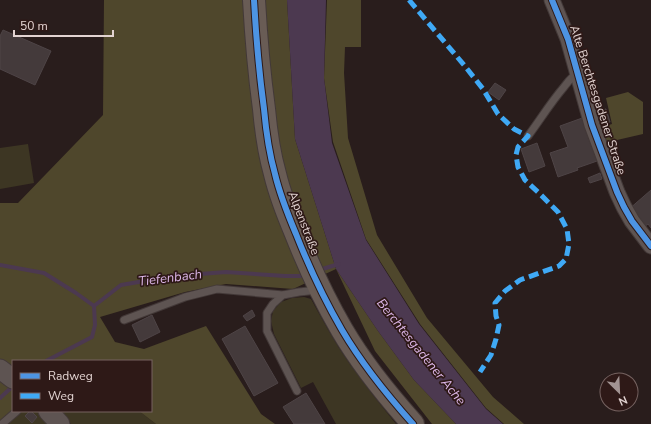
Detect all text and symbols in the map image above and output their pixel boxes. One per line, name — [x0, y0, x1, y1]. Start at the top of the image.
scale bar — [14, 12, 113, 38]
text: 50 m — [20, 18, 48, 34]
street label: Alte Berchtesgadener Straße — [566, 23, 630, 177]
street label: Alpenstraße — [285, 189, 323, 257]
water label: Tiefenbach — [137, 265, 203, 291]
water label: Berchtesgadener Ache — [372, 295, 470, 409]
legend — [12, 360, 152, 412]
text: Radweg — [48, 368, 93, 384]
north arrow — [599, 372, 639, 412]
text: Weg — [48, 388, 74, 404]
text: N — [616, 392, 630, 409]

